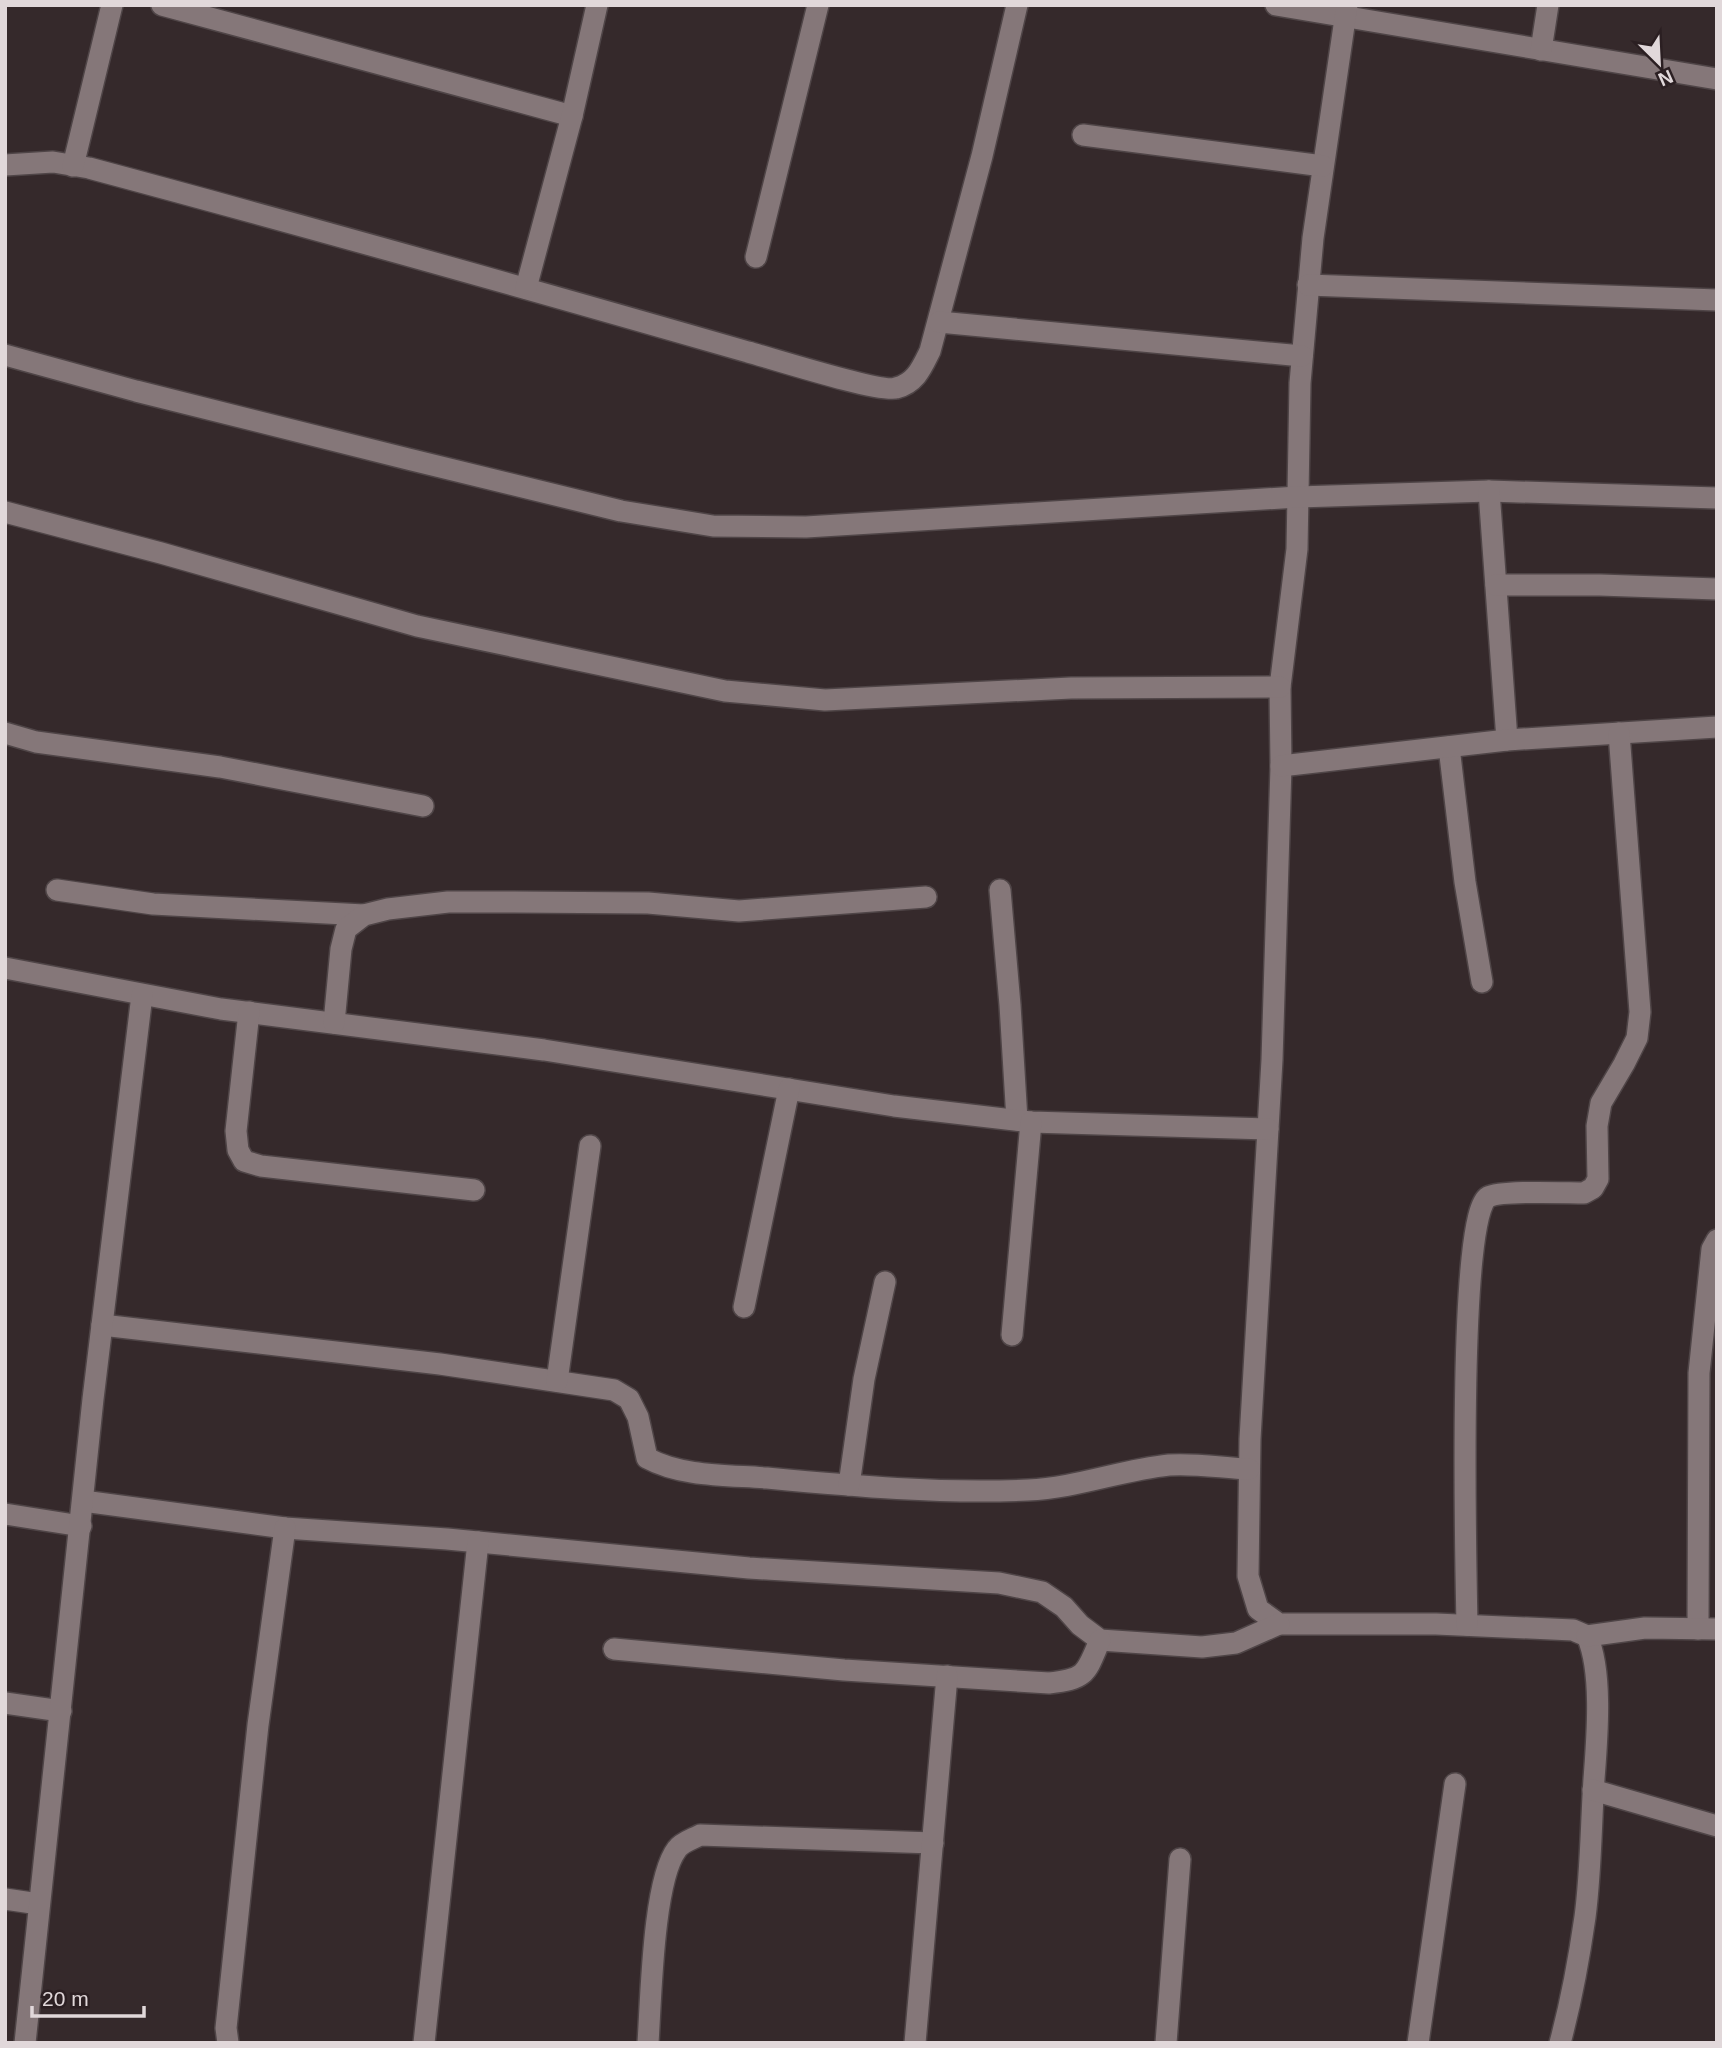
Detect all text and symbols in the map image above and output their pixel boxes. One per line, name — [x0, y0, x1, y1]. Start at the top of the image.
north arrow — [1624, 28, 1694, 98]
text: N — [1655, 66, 1676, 90]
scale bar — [32, 1974, 144, 2018]
text: 20 m — [42, 1987, 89, 2010]

